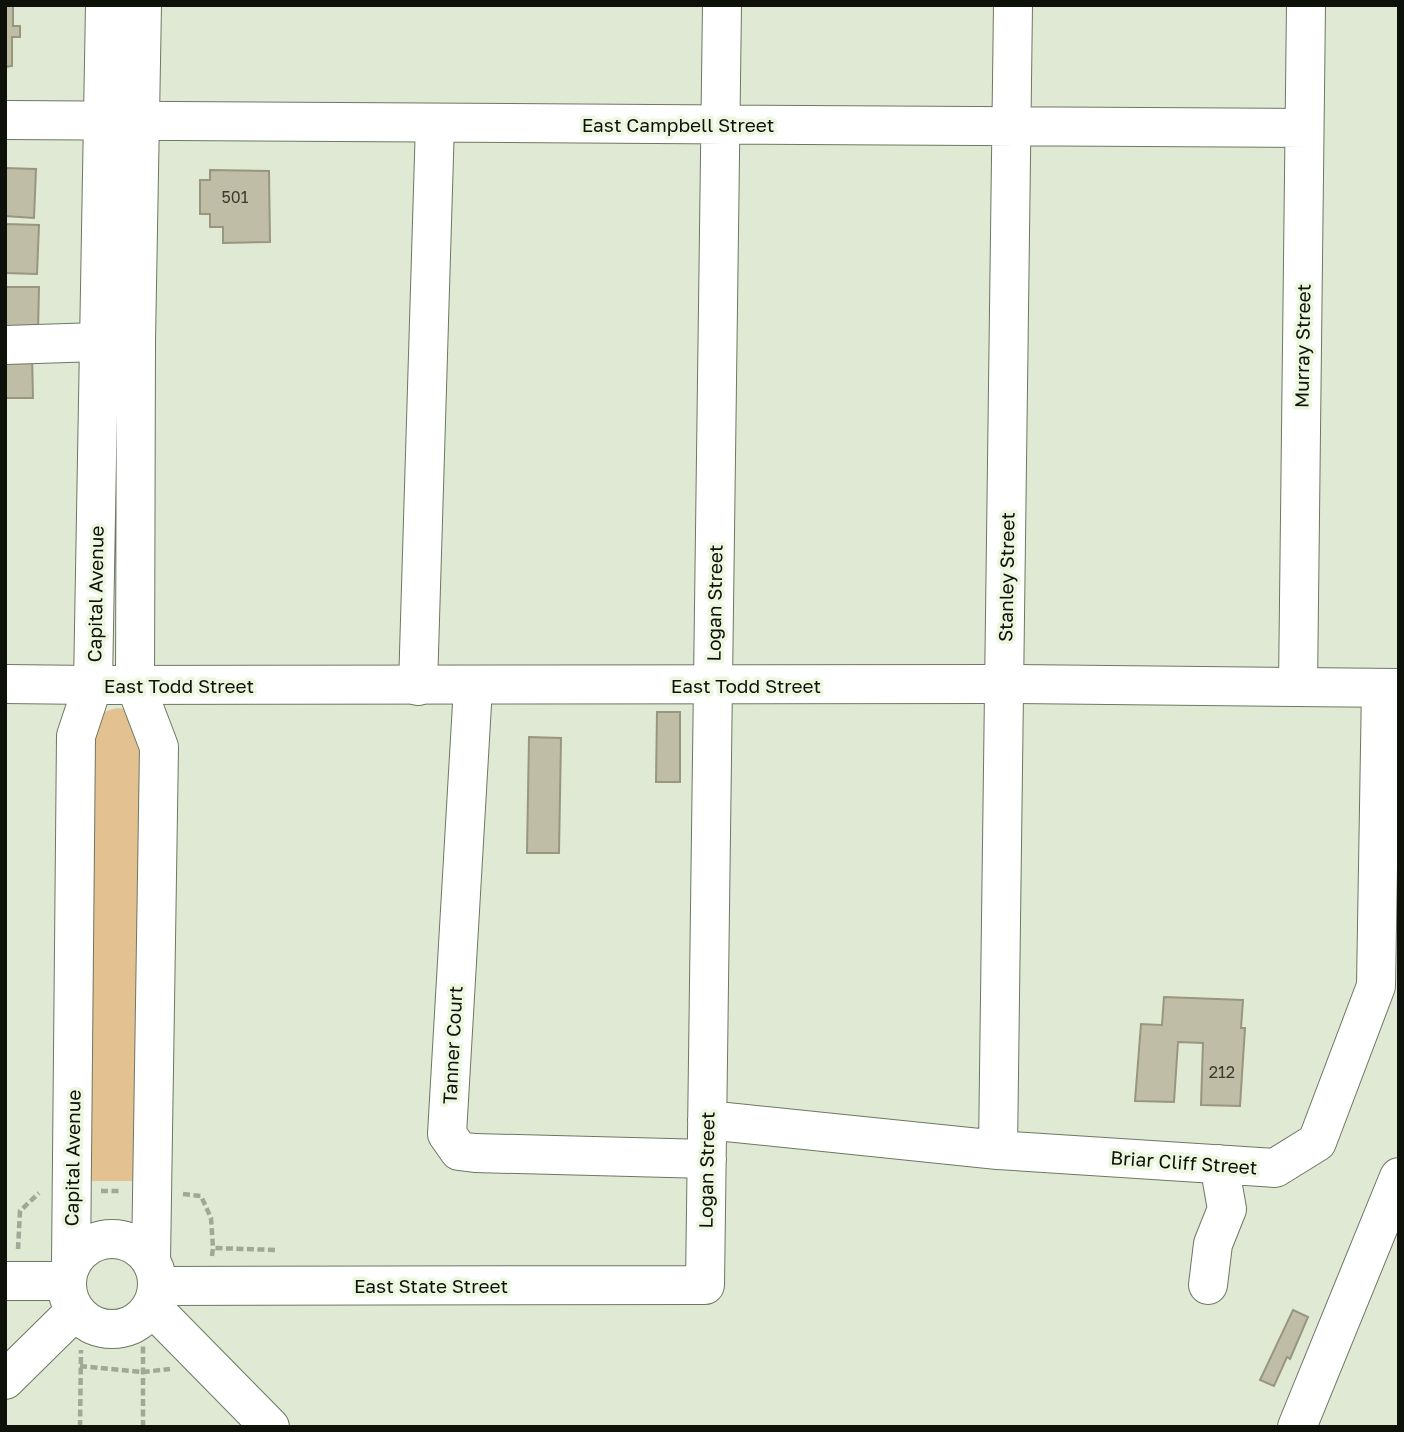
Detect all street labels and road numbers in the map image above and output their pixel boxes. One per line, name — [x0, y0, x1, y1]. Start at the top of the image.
street label: East Campbell Street — [582, 113, 774, 136]
street label: Murray Street — [1289, 284, 1315, 408]
street label: Stanley Street — [993, 512, 1019, 642]
street label: Capital Avenue — [82, 525, 108, 663]
street label: Logan Street — [701, 544, 727, 662]
street label: East Todd Street — [104, 674, 254, 697]
street label: East Todd Street — [671, 674, 821, 697]
street label: Tanner Court — [437, 985, 467, 1105]
street label: Capital Avenue — [59, 1089, 85, 1227]
street label: Logan Street — [693, 1111, 719, 1229]
street label: Briar Cliff Street — [1110, 1145, 1258, 1179]
street label: East State Street — [354, 1274, 508, 1297]

